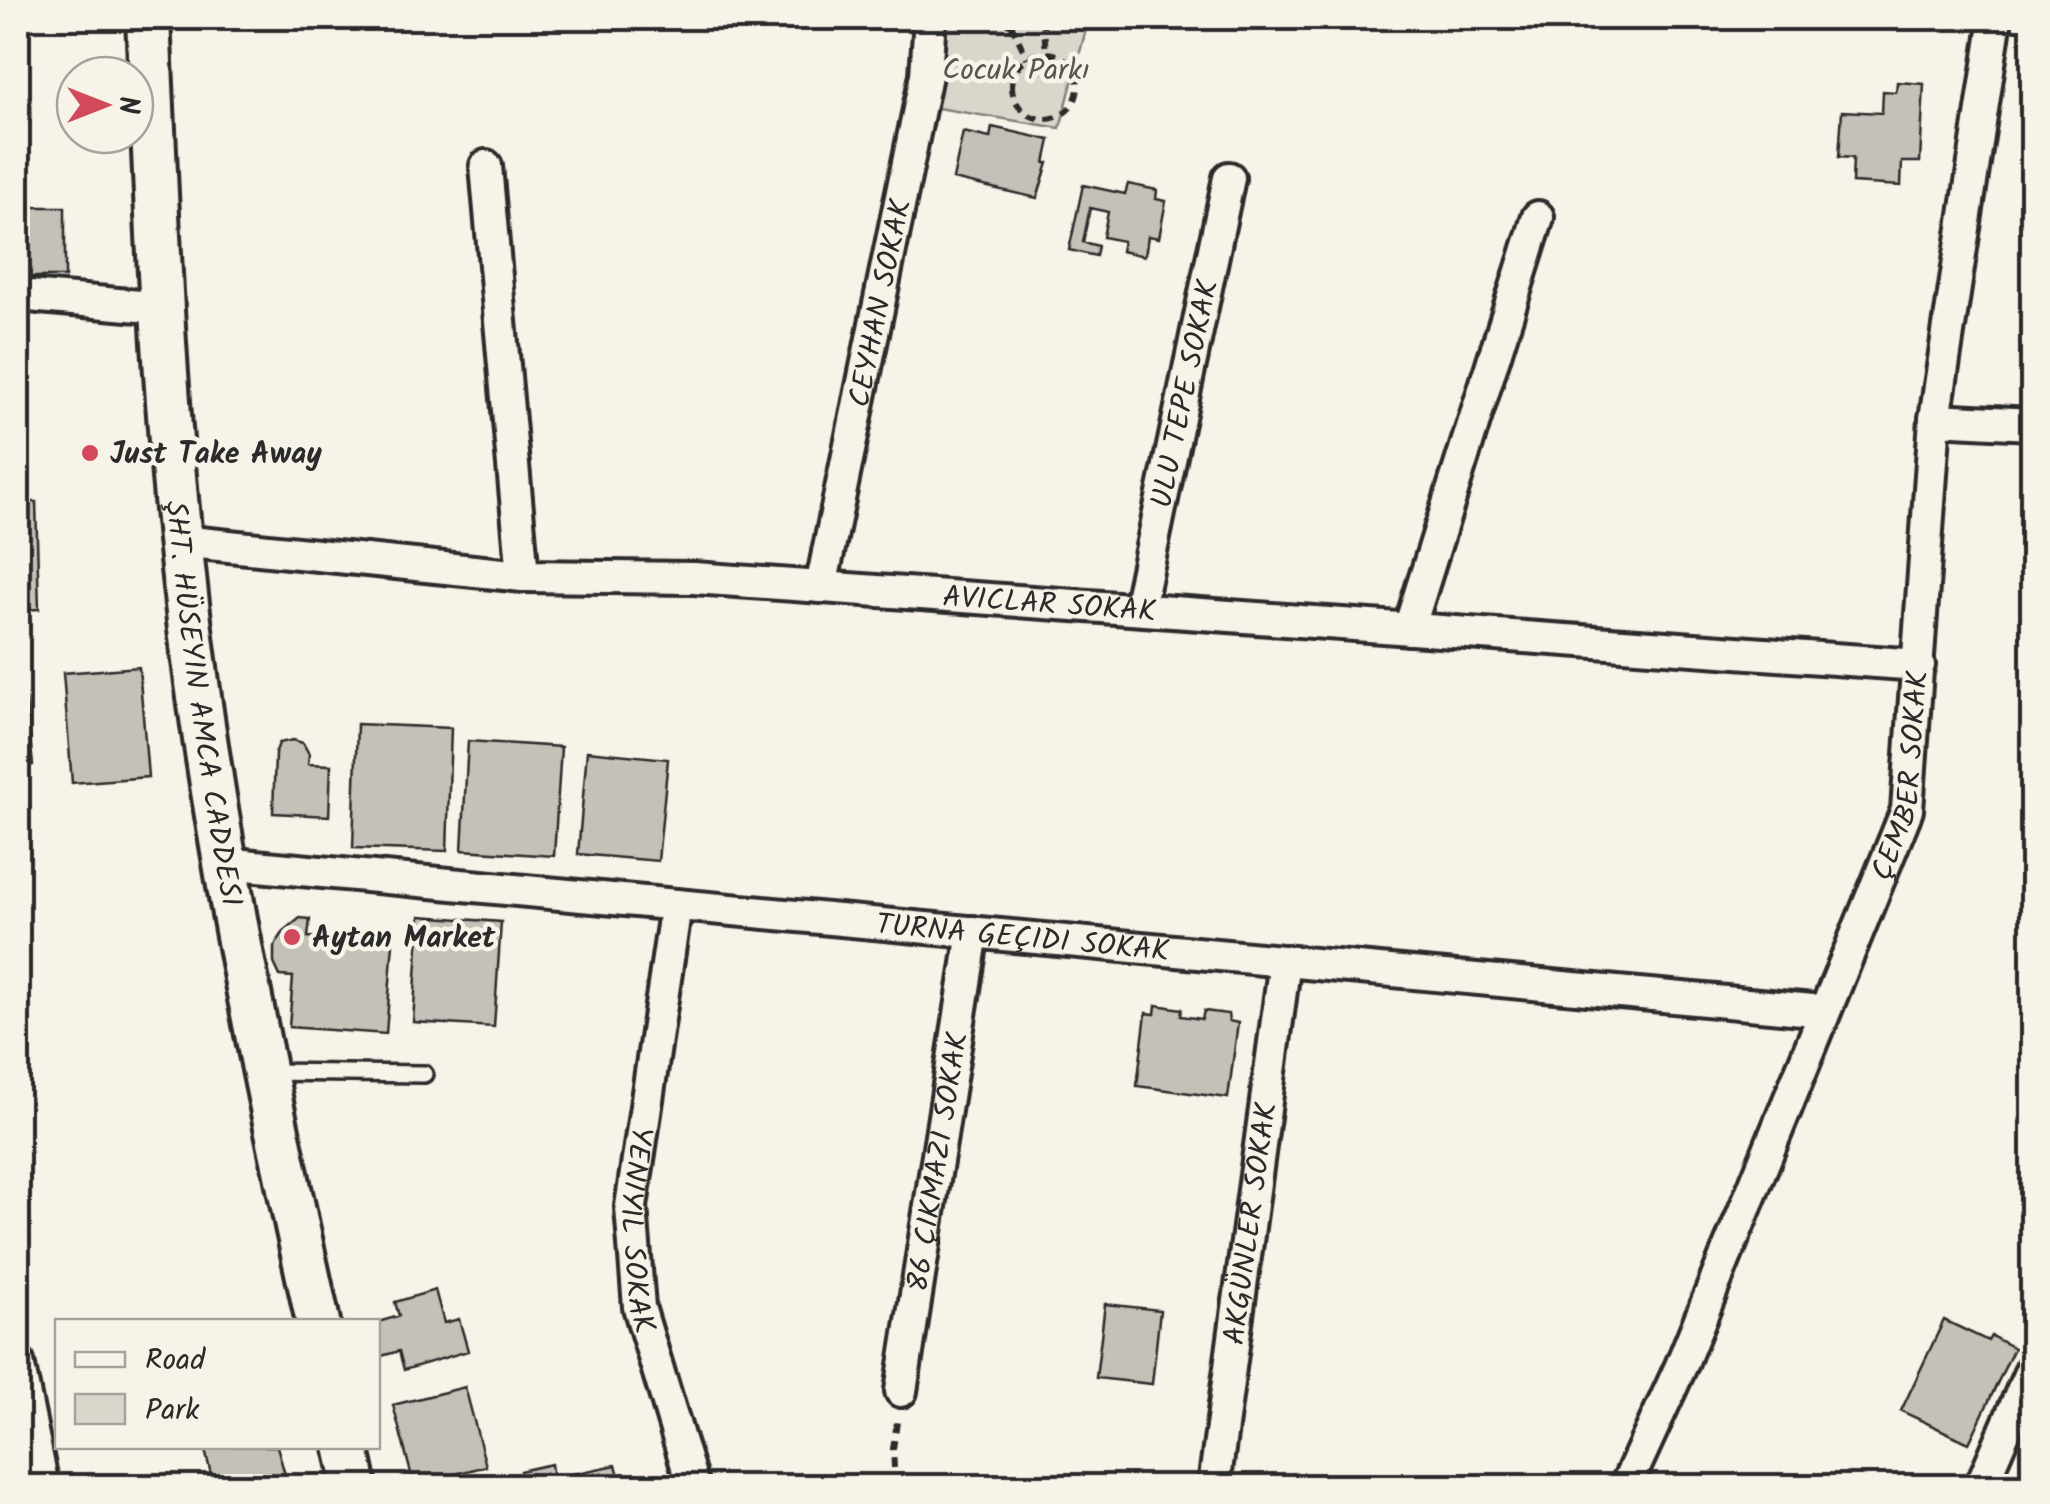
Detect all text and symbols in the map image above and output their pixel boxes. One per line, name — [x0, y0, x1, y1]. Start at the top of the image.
park label: Cocuk Parkı — [942, 47, 1090, 95]
north arrow — [55, 55, 155, 155]
text: N — [105, 96, 150, 114]
street label: CEYHAN SOKAK — [836, 195, 926, 412]
street label: ULU TEPE SOKAK — [1139, 275, 1233, 512]
place label: Just Take Away — [110, 431, 322, 479]
marker: Just Take Away — [79, 442, 101, 464]
street label: ŞHT. HÜSEYIN AMCA CADDESI — [150, 498, 254, 911]
street label: AVICLAR SOKAK — [941, 574, 1158, 637]
street label: ÇEMBER SOKAK — [1859, 669, 1943, 888]
street label: TURNA GEÇIDI SOKAK — [874, 901, 1171, 976]
place label: Aytan Market — [312, 915, 496, 963]
marker: Aytan Market — [281, 926, 303, 948]
street label: 86 ÇIKMAZI SOKAK — [895, 1029, 983, 1295]
street label: AKGÜNLER SOKAK — [1211, 1099, 1292, 1348]
street label: YENIYIL SOKAK — [605, 1123, 668, 1340]
legend — [55, 1319, 380, 1449]
text: Road — [145, 1337, 206, 1385]
text: Park — [145, 1387, 200, 1435]

